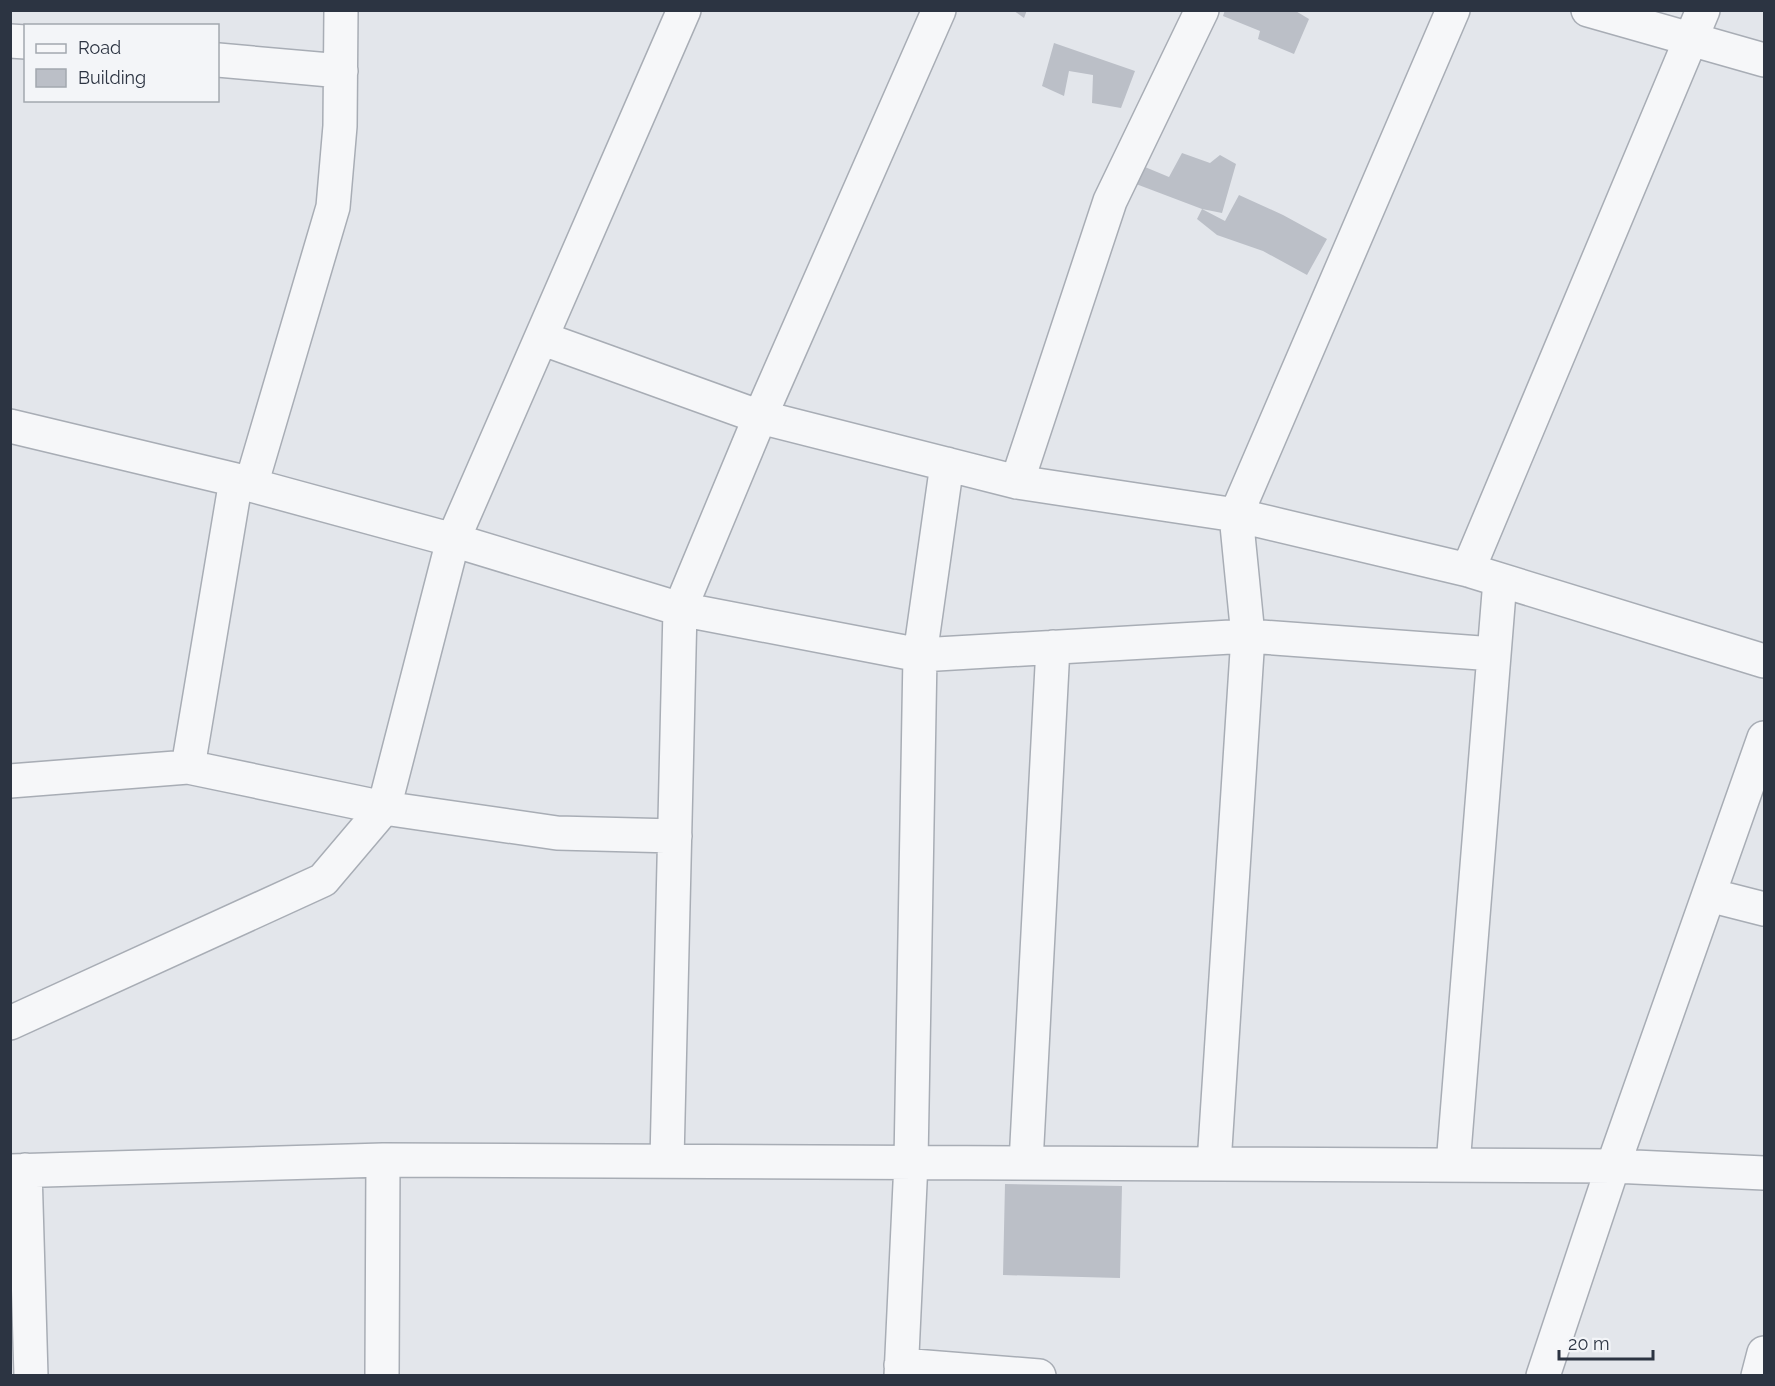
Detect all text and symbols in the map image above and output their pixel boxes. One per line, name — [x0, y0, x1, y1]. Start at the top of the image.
legend — [24, 24, 219, 102]
text: Road — [78, 37, 121, 58]
text: Building — [78, 67, 146, 88]
scale bar — [1559, 1323, 1654, 1361]
text: 20 m — [1568, 1333, 1610, 1354]

